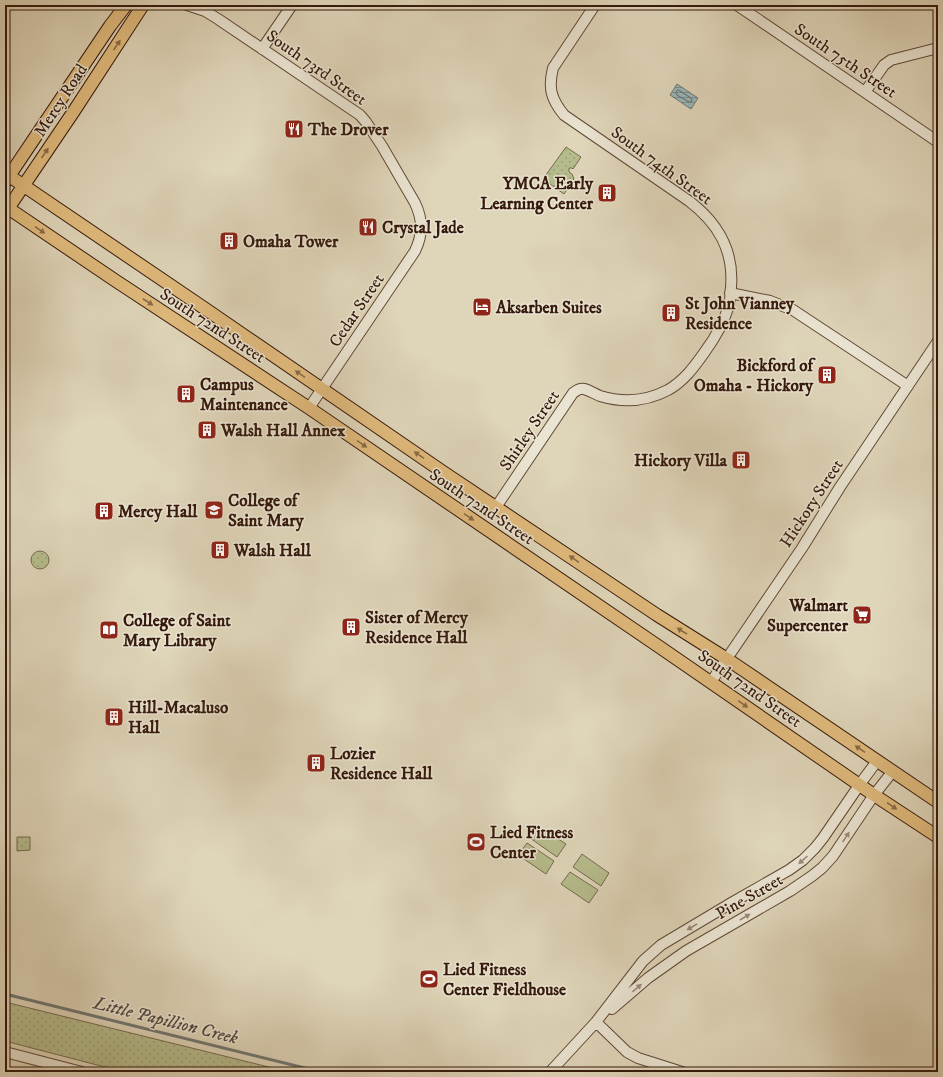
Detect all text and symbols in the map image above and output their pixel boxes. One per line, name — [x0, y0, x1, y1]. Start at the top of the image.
street label: South 75th Street — [790, 18, 901, 104]
street label: South 73rd Street — [262, 25, 371, 111]
one-way arrow — [113, 39, 121, 50]
street label: Mercy Road — [29, 59, 93, 141]
restaurant icon: The Drover — [283, 118, 305, 140]
place label: The Drover — [307, 119, 389, 141]
street label: South 74th Street — [606, 122, 717, 210]
one-way arrow — [41, 148, 49, 158]
place label: YMCA Early Learning Center — [480, 173, 594, 215]
building icon: YMCA Early Learning Center — [596, 182, 618, 204]
restaurant icon: Crystal Jade — [357, 216, 379, 238]
place label: Crystal Jade — [382, 217, 464, 239]
one-way arrow — [35, 226, 45, 234]
building icon: Omaha Tower — [218, 230, 240, 252]
place label: Omaha Tower — [243, 231, 339, 253]
street label: Cedar Street — [324, 269, 390, 352]
street label: South 72nd Street — [155, 283, 270, 369]
place label: St John Vianney Residence — [685, 293, 795, 335]
hotel icon: Aksarben Suites — [471, 296, 493, 318]
place label: Aksarben Suites — [495, 297, 602, 319]
one-way arrow — [143, 298, 153, 306]
building icon: St John Vianney Residence — [660, 302, 682, 324]
place label: Bickford of Omaha - Hickory — [694, 355, 817, 397]
building icon: Bickford of Omaha - Hickory — [816, 364, 838, 386]
one-way arrow — [295, 370, 305, 378]
place label: Campus Maintenance — [200, 374, 288, 416]
building icon: Campus Maintenance — [175, 383, 197, 405]
street label: Shirley Street — [495, 386, 565, 475]
building icon: Walsh Hall Annex — [196, 419, 218, 441]
place label: Walsh Hall Annex — [220, 420, 346, 442]
one-way arrow — [356, 440, 367, 448]
building icon: Hickory Villa — [730, 449, 752, 471]
place label: Hickory Villa — [634, 450, 728, 472]
one-way arrow — [413, 452, 425, 459]
street label: Hickory Street — [775, 455, 849, 552]
street label: South 72nd Street — [425, 464, 539, 550]
place label: College of Saint Mary — [228, 490, 304, 532]
school or university icon: College of Saint Mary — [203, 499, 225, 521]
building icon: Mercy Hall — [93, 500, 115, 522]
place label: Mercy Hall — [118, 501, 198, 523]
one-way arrow — [464, 513, 474, 521]
building icon: Walsh Hall — [209, 539, 231, 561]
place label: Walsh Hall — [233, 540, 312, 562]
one-way arrow — [568, 555, 579, 563]
place label: Walmart Supercenter — [767, 595, 849, 637]
supermarket icon: Walmart Supercenter — [851, 604, 873, 626]
place label: Sister of Mercy Residence Hall — [365, 607, 469, 649]
place label: College of Saint Mary Library — [123, 610, 231, 652]
building icon: Sister of Mercy Residence Hall — [340, 616, 362, 638]
library icon: College of Saint Mary Library — [98, 619, 120, 641]
one-way arrow — [677, 627, 687, 635]
street label: South 72nd Street — [693, 645, 806, 733]
place label: Hill-Macaluso Hall — [128, 697, 228, 739]
one-way arrow — [738, 701, 749, 708]
building icon: Hill-Macaluso Hall — [103, 706, 125, 728]
place label: Lozier Residence Hall — [330, 743, 433, 785]
one-way arrow — [854, 746, 866, 753]
building icon: Lozier Residence Hall — [305, 752, 327, 774]
one-way arrow — [887, 802, 897, 810]
place label: Lied Fitness Center — [490, 822, 574, 864]
sports icon: Lied Fitness Center — [465, 831, 487, 853]
one-way arrow — [842, 832, 850, 842]
one-way arrow — [798, 855, 808, 865]
street label: Pine Street — [712, 869, 788, 925]
one-way arrow — [739, 913, 751, 920]
one-way arrow — [686, 923, 698, 930]
place label: Lied Fitness Center Fieldhouse — [443, 959, 566, 1001]
sports icon: Lied Fitness Center Fieldhouse — [418, 968, 440, 990]
one-way arrow — [631, 983, 642, 992]
water label: Little Papillion Creek — [90, 992, 241, 1050]

